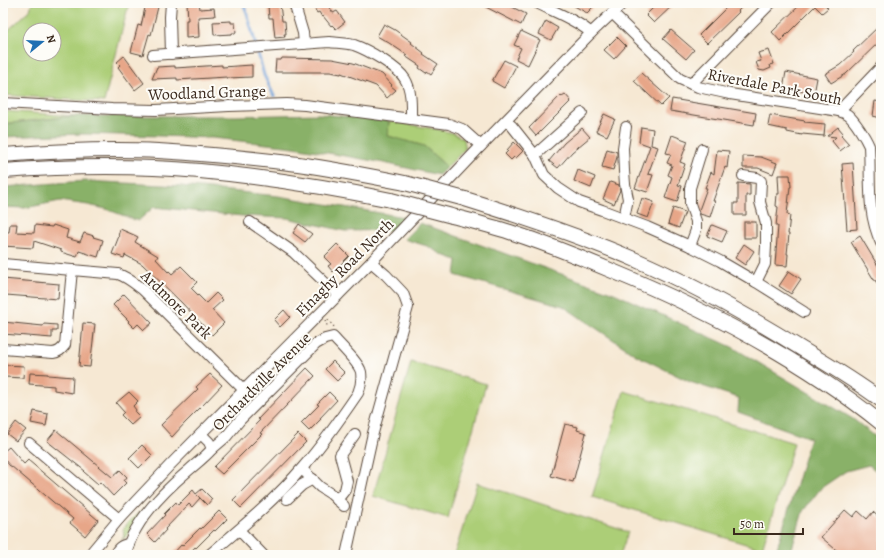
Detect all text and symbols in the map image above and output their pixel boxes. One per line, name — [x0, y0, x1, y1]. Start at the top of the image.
north arrow — [22, 22, 62, 62]
text: N — [43, 33, 59, 45]
street label: Riverdale Park South — [706, 63, 844, 111]
street label: Woodland Grange — [147, 80, 266, 106]
street label: Finaghy Road North — [291, 213, 399, 322]
street label: Ardmore Park — [135, 264, 217, 344]
street label: Orchardville Avenue — [207, 327, 316, 436]
scale bar — [734, 510, 803, 536]
text: 50 m — [740, 516, 764, 532]

